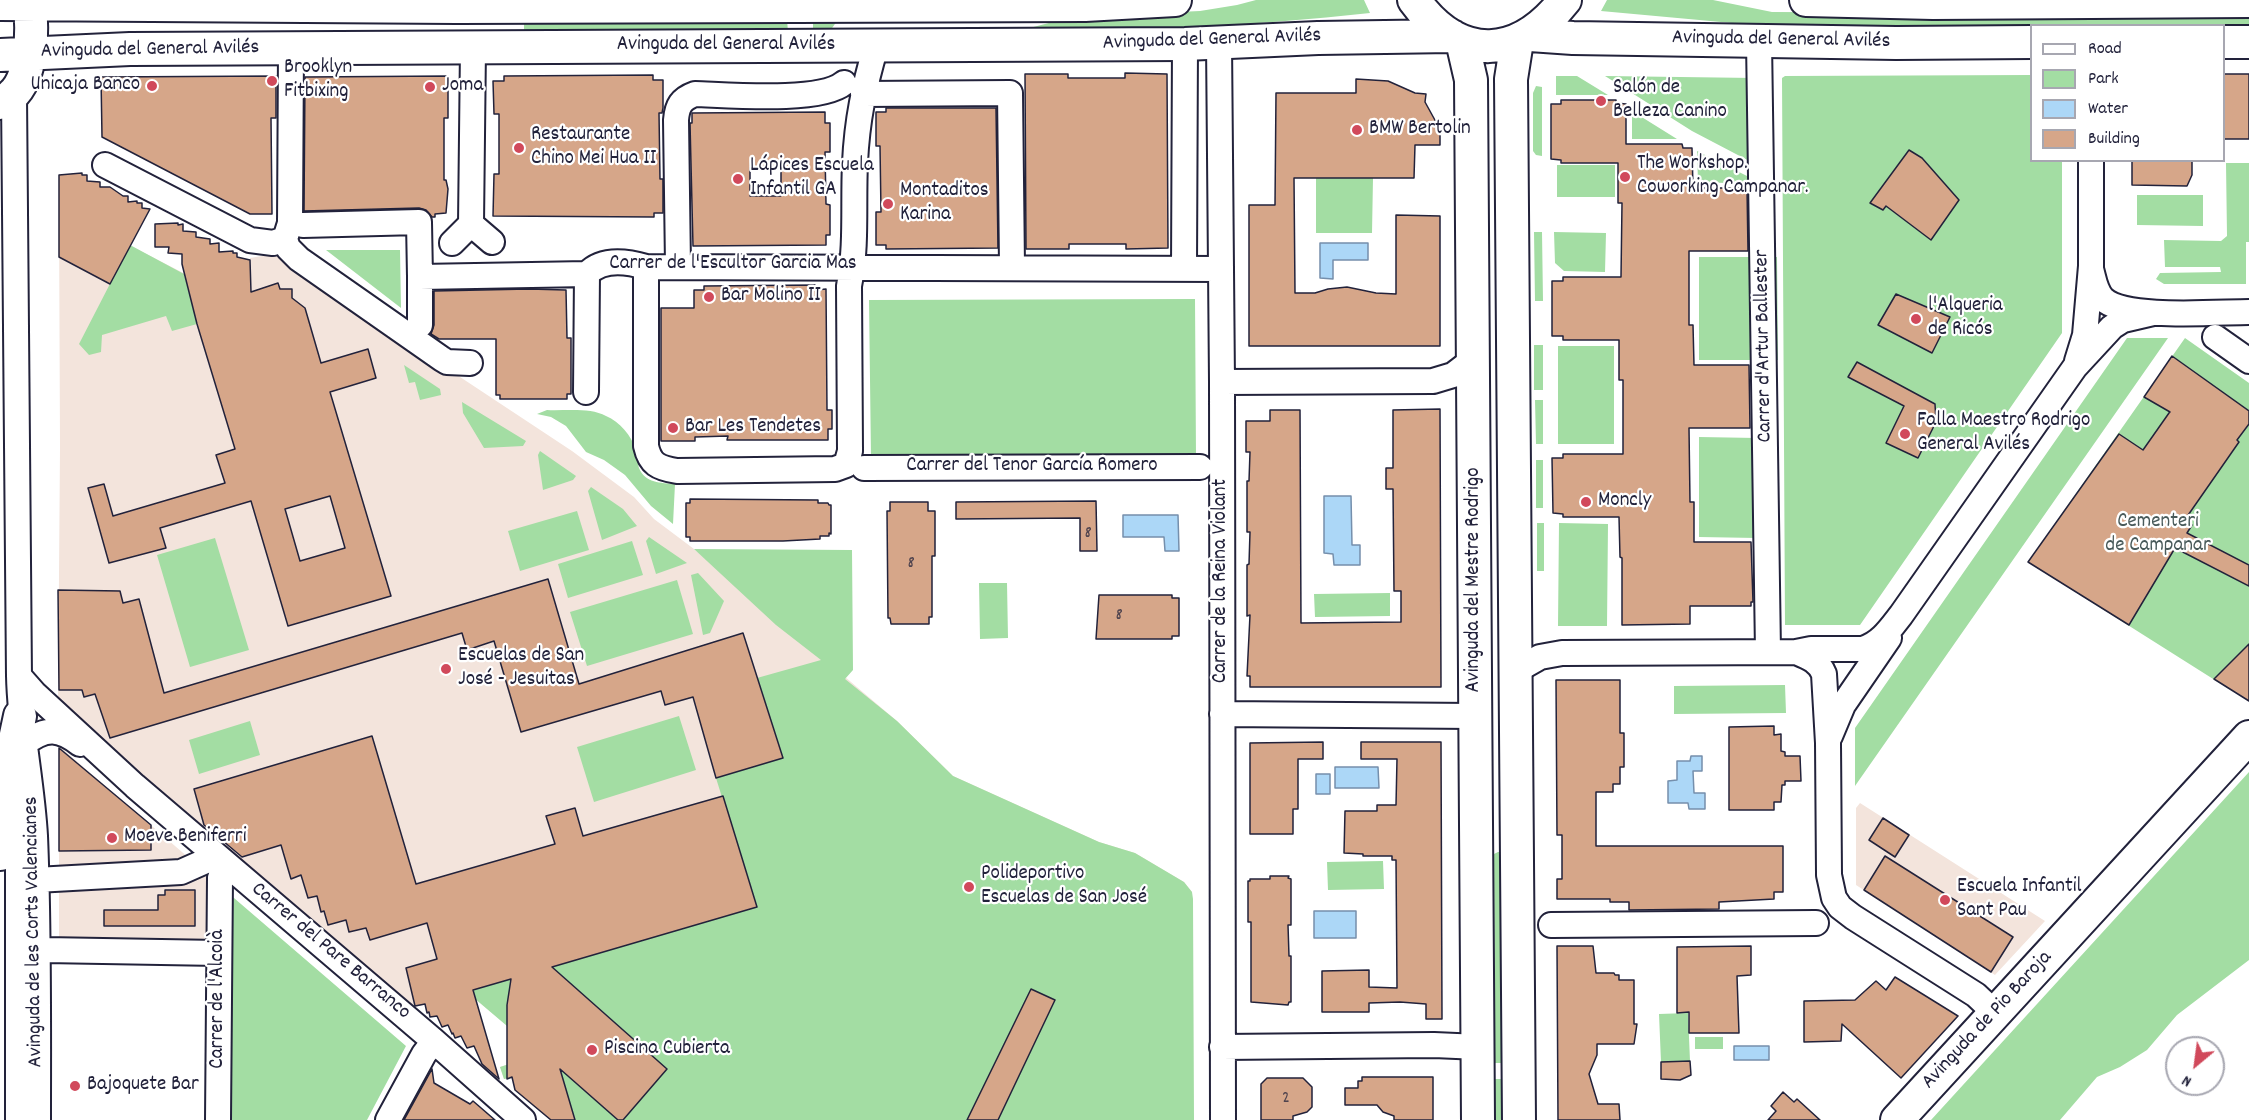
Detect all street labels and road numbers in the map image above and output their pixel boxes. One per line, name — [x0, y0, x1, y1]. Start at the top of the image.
street label: Avinguda del General Avilés — [1102, 25, 1322, 57]
street label: Avinguda del General Avilés — [1671, 26, 1891, 56]
street label: Avinguda del General Avilés — [617, 33, 835, 59]
street label: Avinguda del General Avilés — [40, 36, 260, 66]
street label: Carrer d'Artur Ballester — [1751, 249, 1779, 443]
street label: Carrer de l'Escultor Garcia Mas — [609, 252, 857, 278]
street label: Carrer del Tenor García Romero — [906, 454, 1158, 480]
street label: Avinguda del Mestre Rodrigo — [1462, 468, 1488, 692]
street label: Carrer de la Reina Violant — [1209, 479, 1235, 683]
street label: Avinguda de les Corts Valencianes — [20, 796, 50, 1068]
street label: Carrer del Pare Barranco — [245, 878, 415, 1026]
street label: Carrer de l'Alcoià — [206, 929, 232, 1069]
street label: Avinguda de Pio Baroja — [1917, 946, 2059, 1096]

